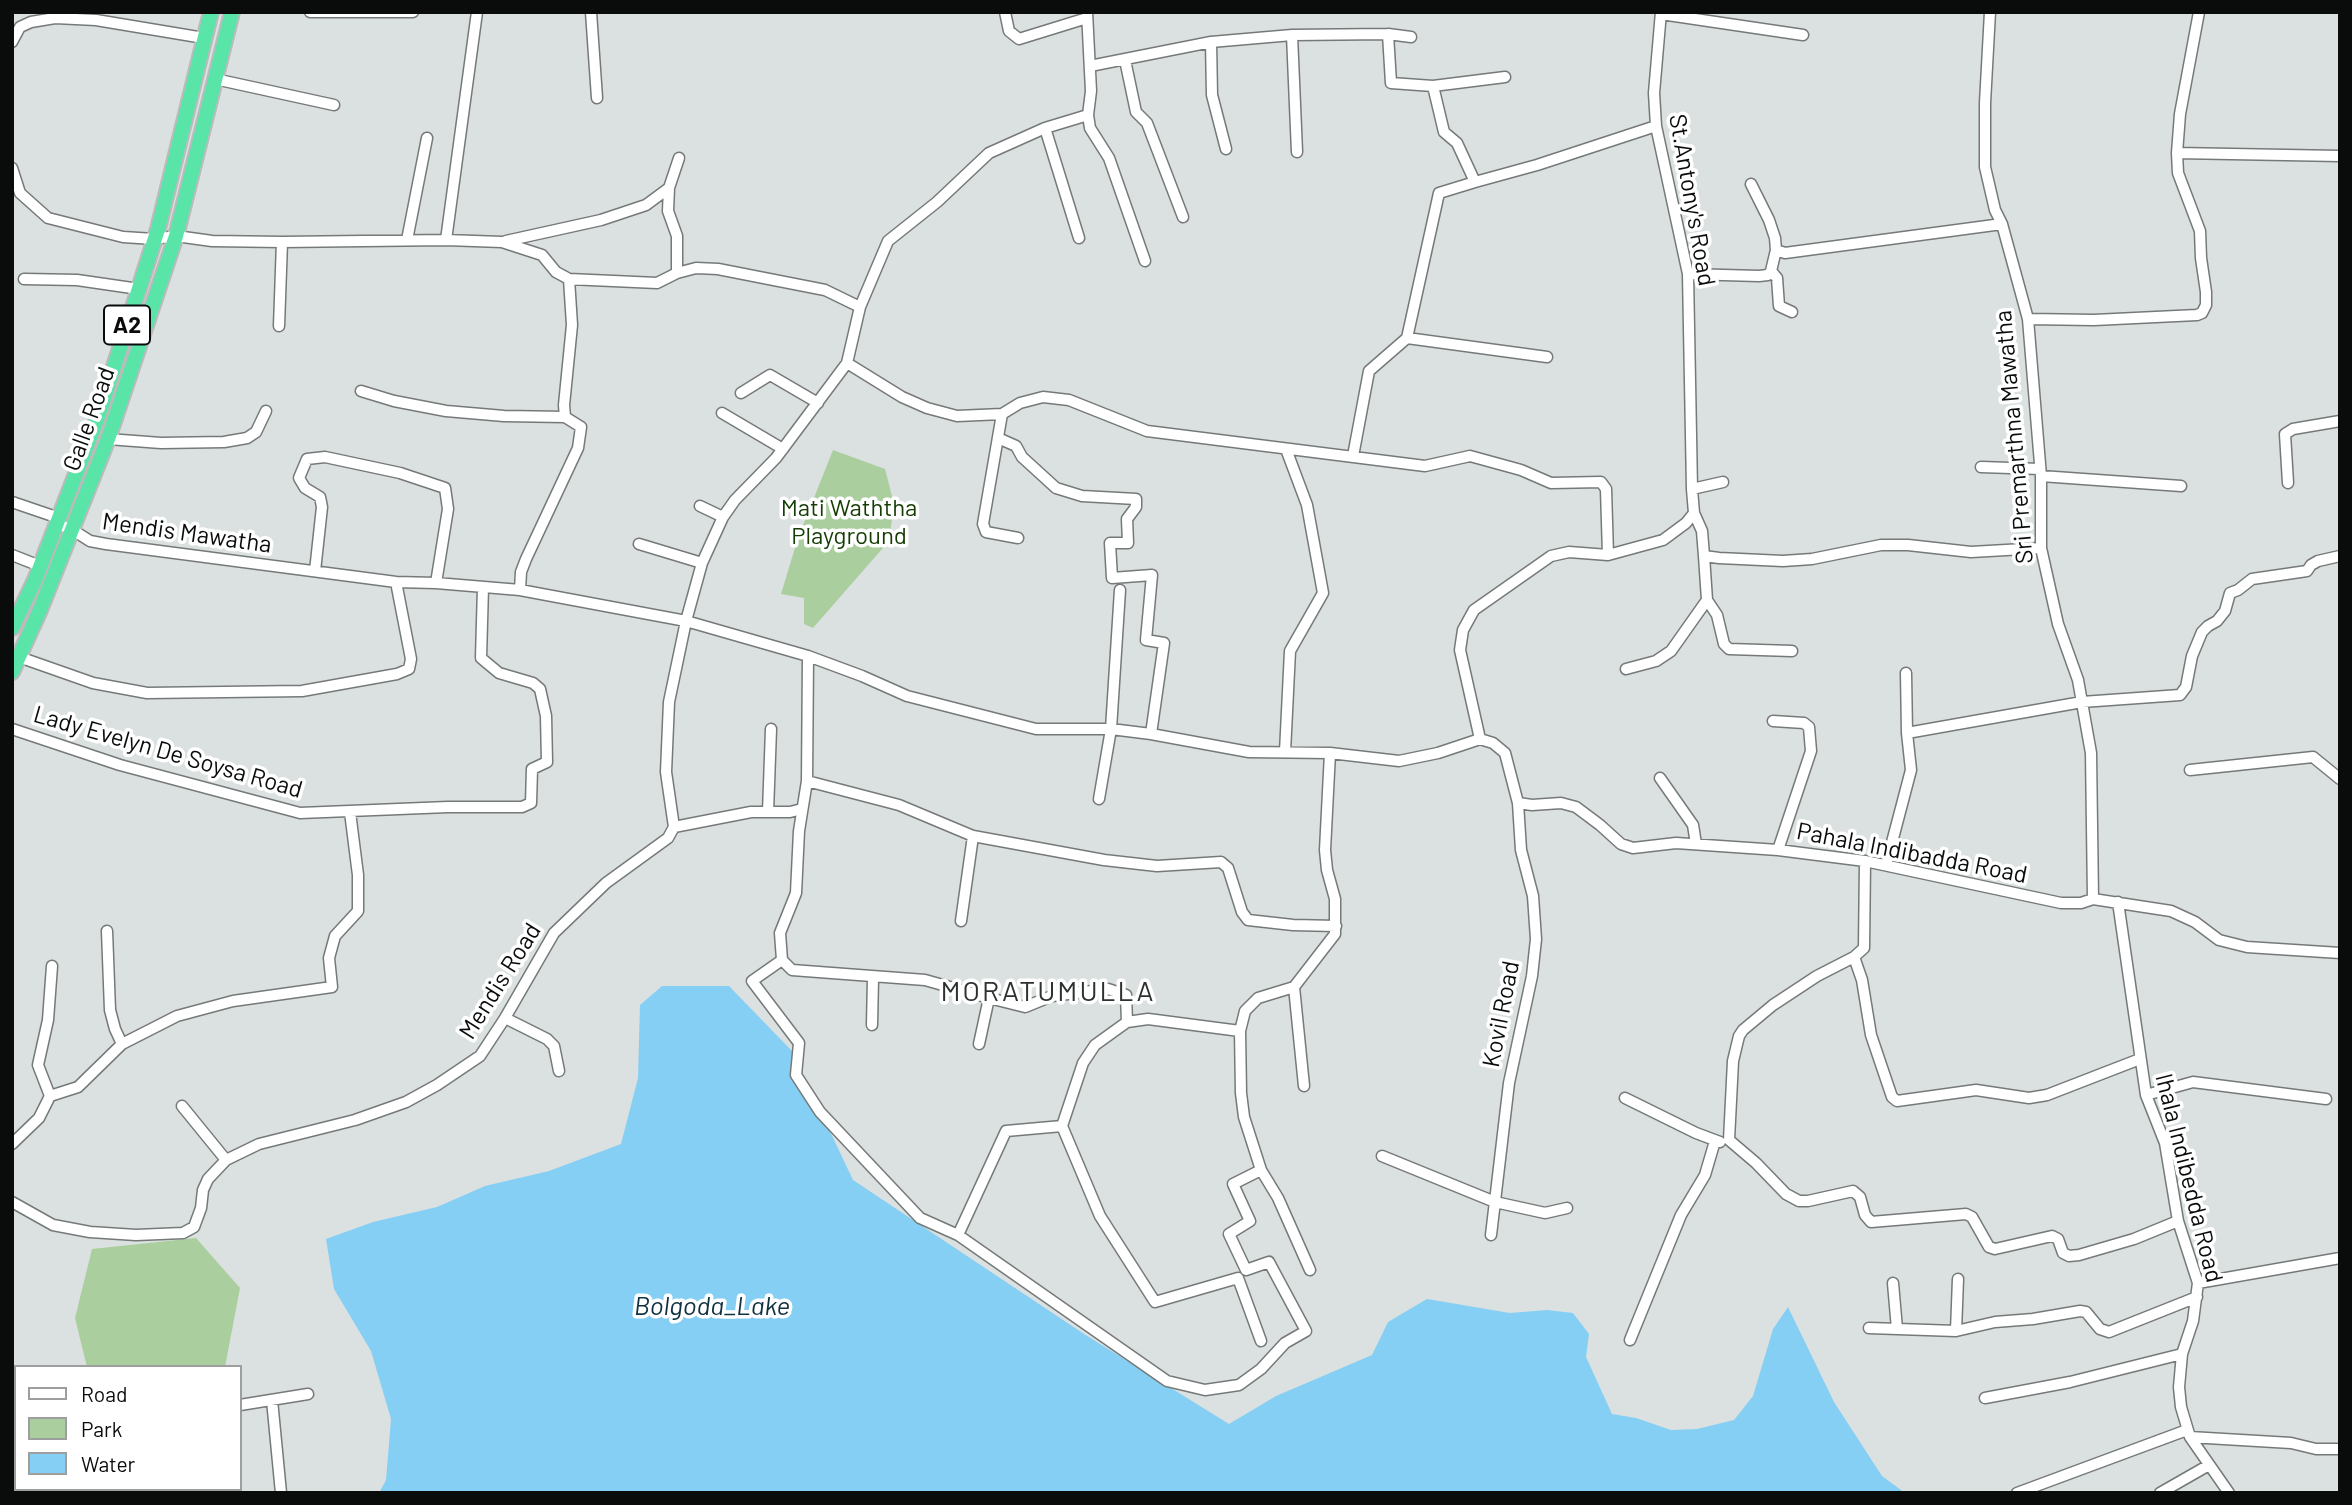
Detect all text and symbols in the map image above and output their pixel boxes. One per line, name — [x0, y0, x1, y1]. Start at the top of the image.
street label: St.Antony's Road — [1663, 112, 1721, 288]
road number: A2 — [104, 306, 150, 344]
street label: Sri Premarthna Mawatha — [1989, 309, 2039, 565]
street label: Galle Road — [57, 363, 121, 475]
park label: Mati Waththa Playground — [781, 494, 917, 550]
street label: Mendis Mawatha — [100, 507, 274, 559]
street label: Lady Evelyn De Soysa Road — [30, 700, 306, 804]
street label: Pahala Indibadda Road — [1794, 817, 2030, 889]
street label: Mendis Road — [453, 918, 547, 1044]
street label: Kovil Road — [1477, 958, 1525, 1070]
district label: MORATUMULLA — [942, 975, 1154, 1009]
street label: Ihala Indibedda Road — [2149, 1071, 2229, 1285]
water label: Bolgoda_Lake — [634, 1290, 790, 1322]
legend — [14, 1365, 242, 1491]
text: Road — [81, 1381, 127, 1406]
text: Park — [81, 1416, 122, 1441]
text: Water — [81, 1451, 135, 1476]

